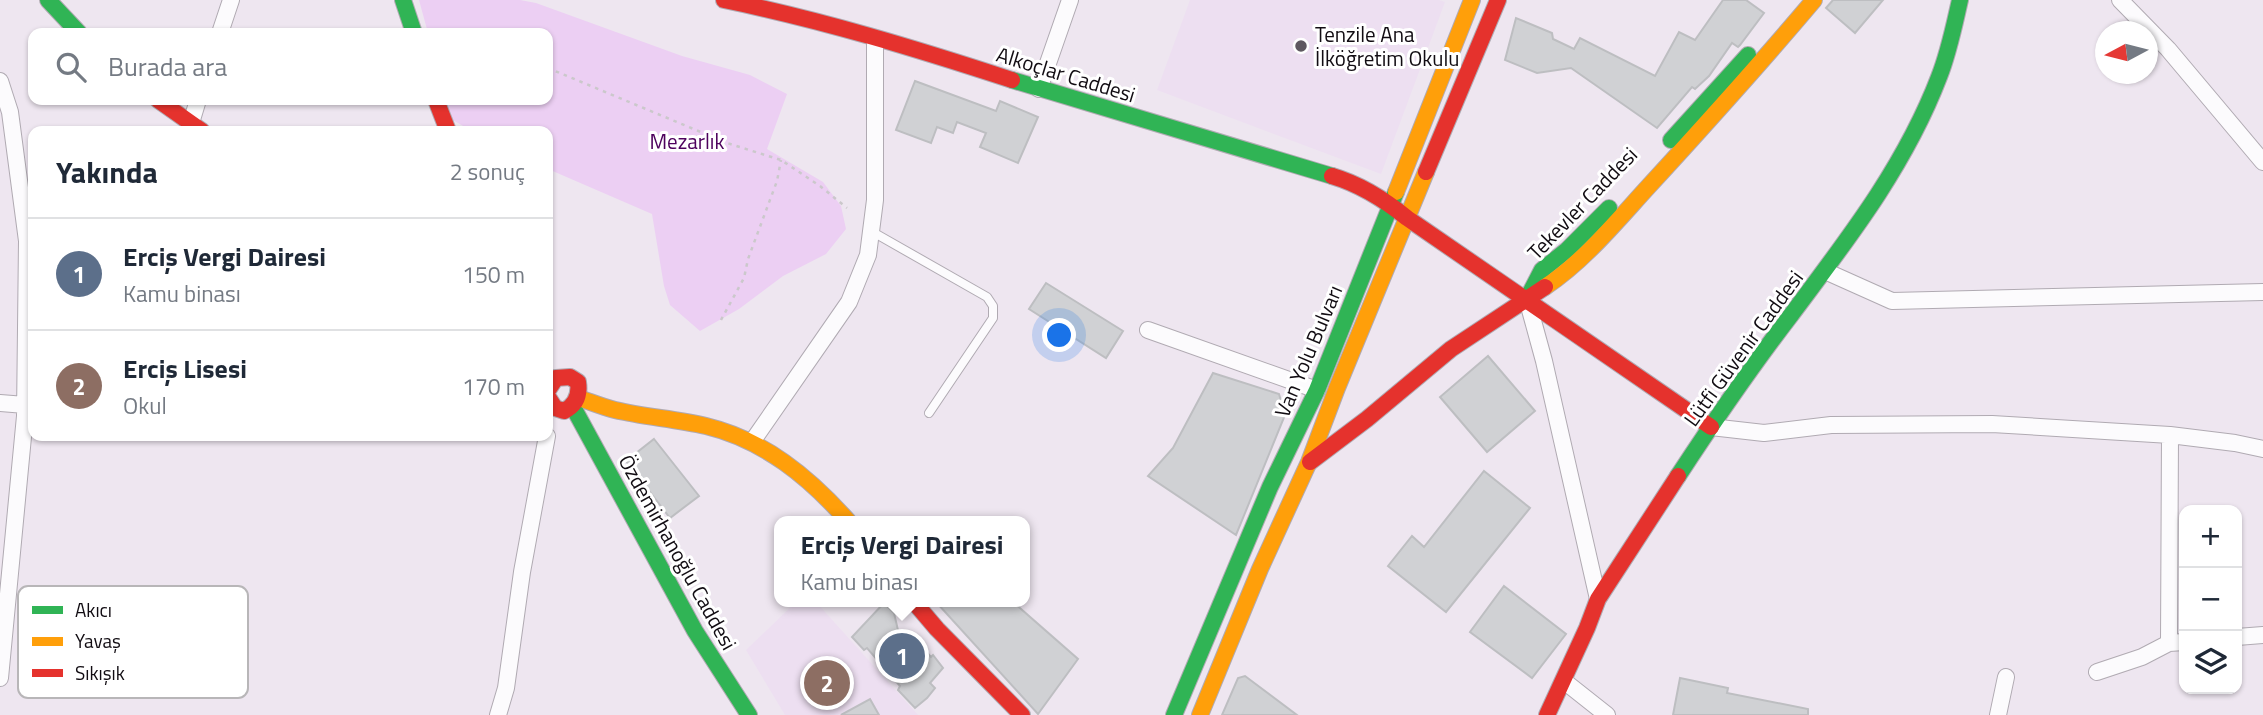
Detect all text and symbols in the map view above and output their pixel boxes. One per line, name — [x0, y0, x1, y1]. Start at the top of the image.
place label: Tenzile Ana İlköğretim Okulu — [1315, 18, 1460, 74]
north arrow — [2095, 21, 2158, 84]
search box — [28, 28, 553, 105]
street label: Alkoçlar Caddesi — [993, 38, 1139, 110]
marker: Tenzile Ana İlköğretim Okulu — [1293, 38, 1309, 54]
text: Burada ara — [108, 47, 227, 86]
icon: search — [52, 48, 90, 86]
park label: Mezarlık — [650, 125, 725, 157]
street label: Tekevler Caddesi — [1520, 139, 1644, 267]
text: Yakında — [56, 149, 158, 195]
text: 2 sonuç — [450, 154, 525, 189]
text: Erciş Vergi Dairesi — [123, 237, 326, 276]
text: 1 — [73, 257, 85, 292]
text: 150 m — [462, 257, 525, 292]
street label: Lütfi Güvenir Caddesi — [1675, 263, 1811, 433]
text: Kamu binası — [123, 276, 241, 311]
street label: Van Yolu Bulvarı — [1266, 280, 1350, 422]
your location — [1042, 318, 1076, 352]
text: Erciş Lisesi — [123, 349, 247, 388]
text: 2 — [73, 369, 85, 404]
text: 170 m — [462, 369, 525, 404]
text: Okul — [123, 388, 167, 423]
street label: Özdemirhanoğlu Caddesi — [611, 448, 745, 656]
map controls — [2179, 505, 2242, 694]
button: + — [2179, 505, 2242, 568]
popup — [774, 516, 1030, 607]
text: Erciş Vergi Dairesi — [800, 525, 1004, 564]
text: Kamu binası — [800, 564, 918, 599]
button: − — [2179, 568, 2242, 631]
legend — [18, 586, 248, 698]
text: Akıcı — [75, 595, 112, 624]
text: Yavaş — [75, 626, 121, 655]
pin: 1 — [879, 630, 925, 682]
button: layers — [2179, 631, 2242, 694]
pin: 2 — [804, 657, 850, 709]
text: Sıkışık — [75, 658, 125, 687]

